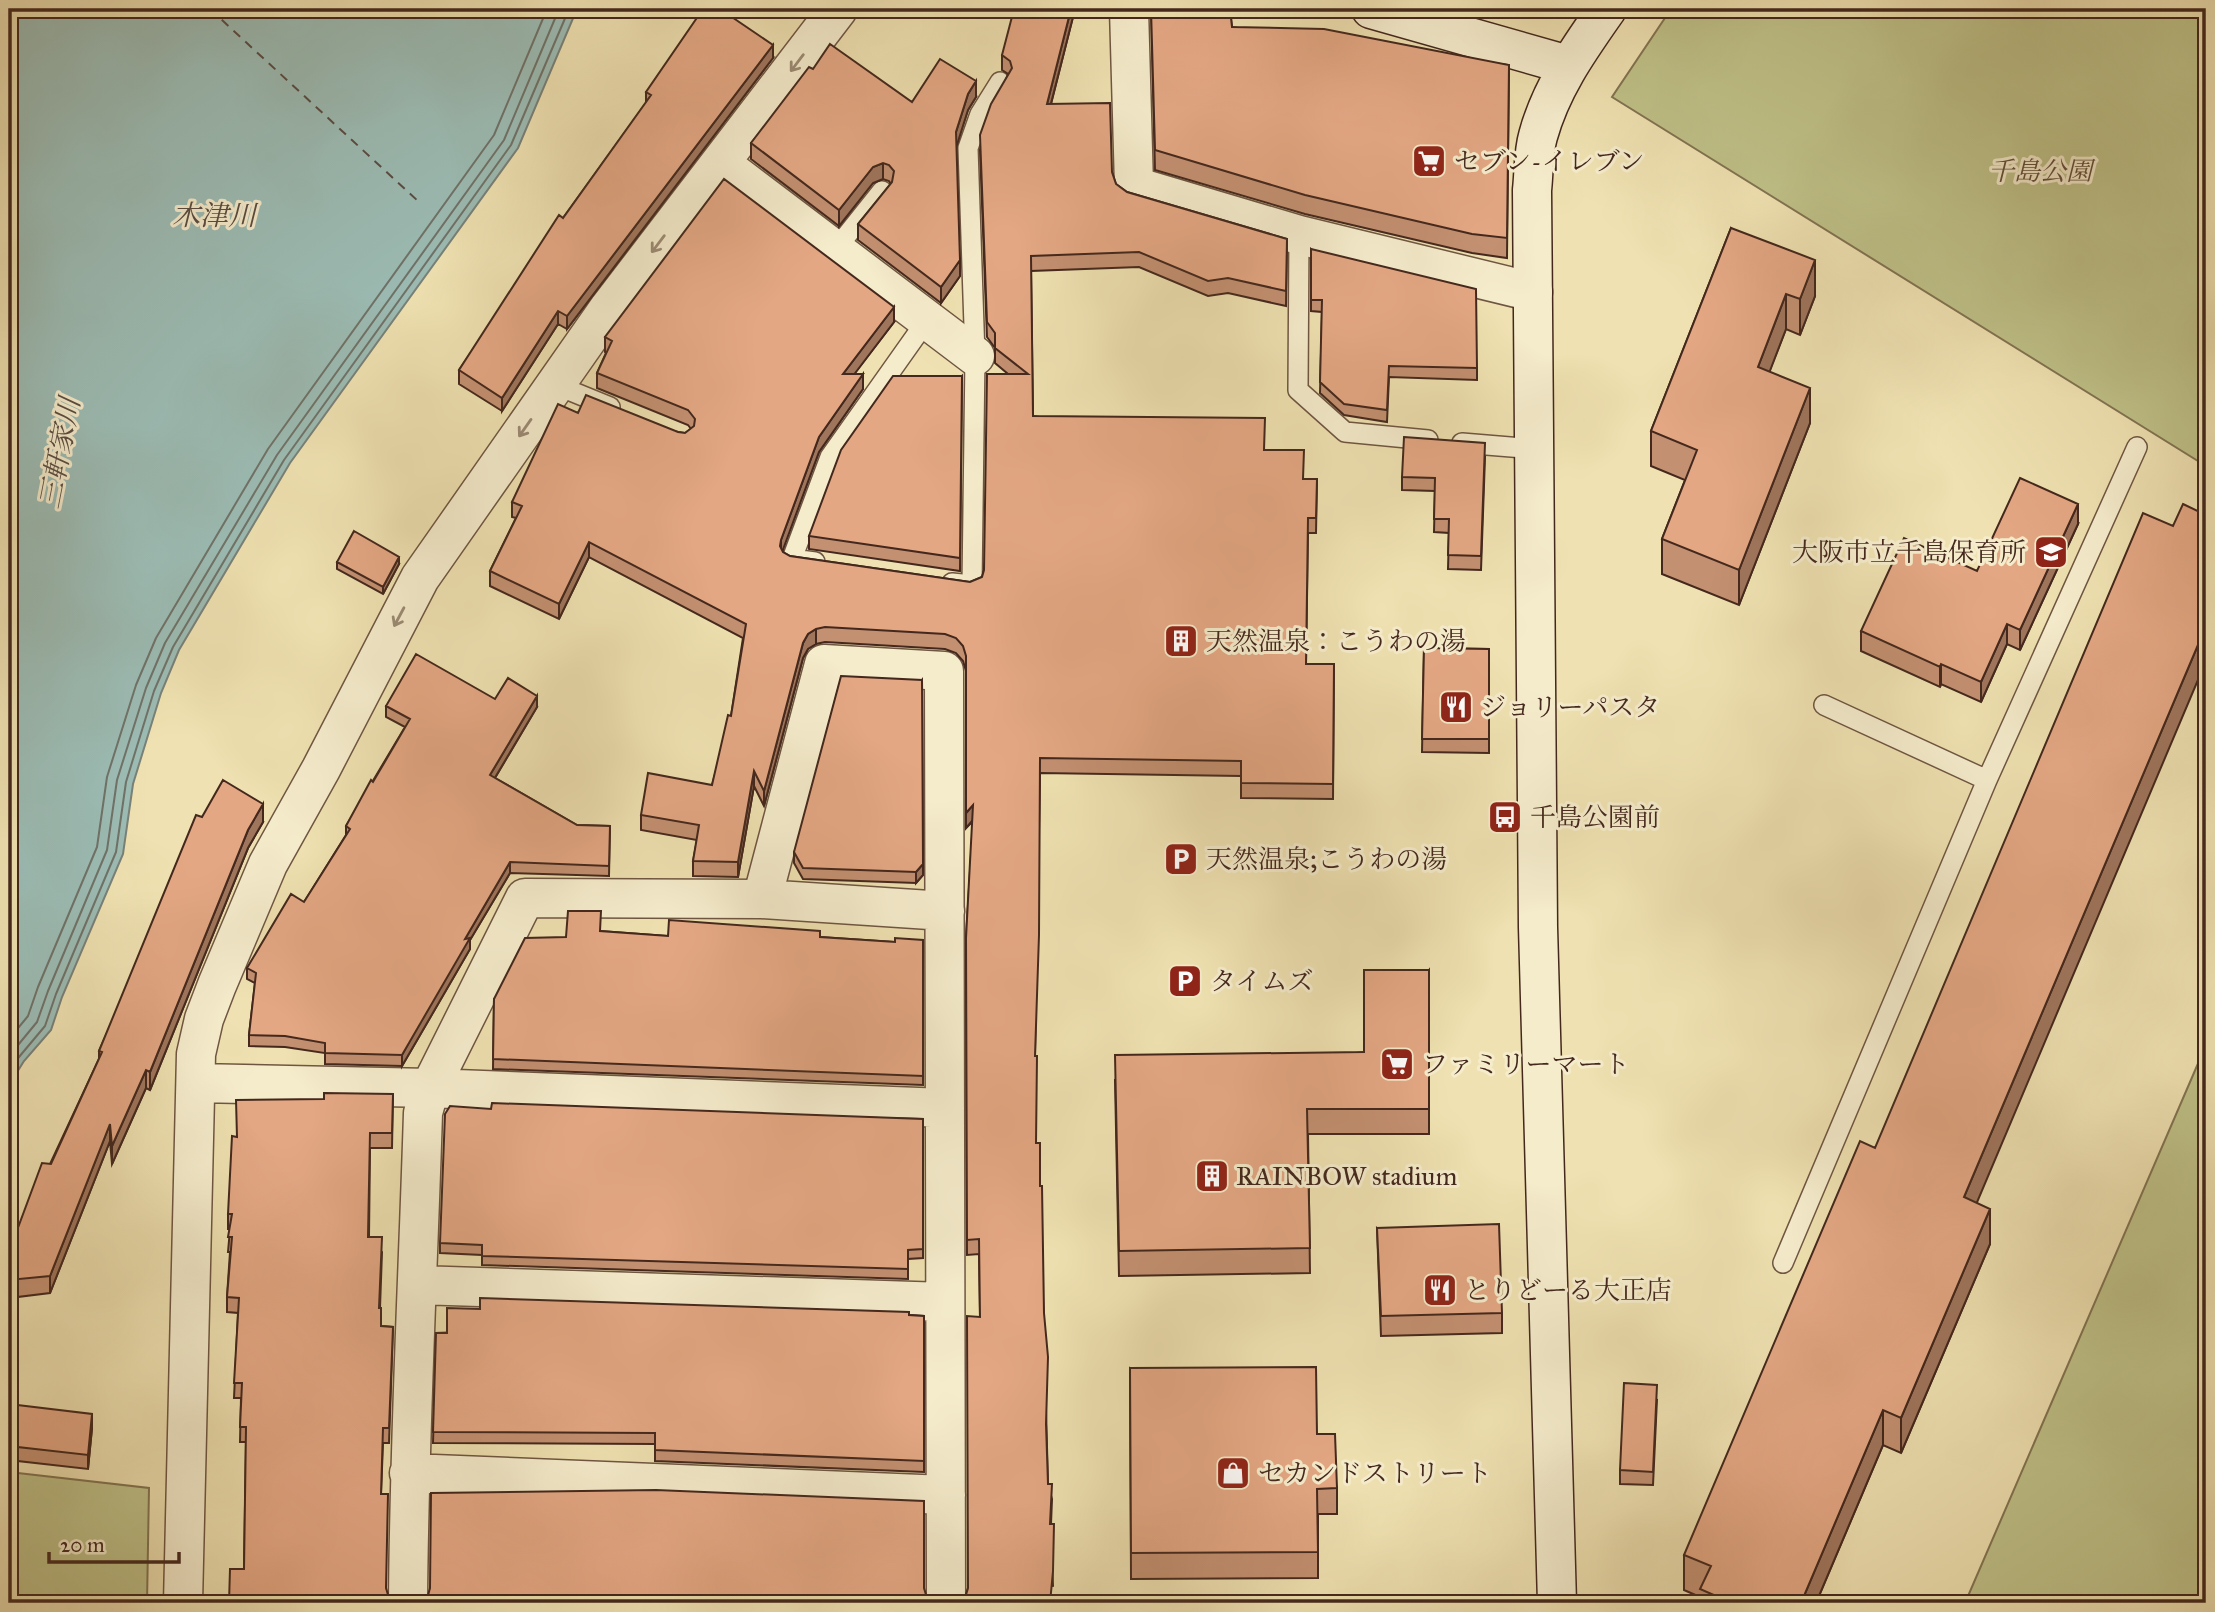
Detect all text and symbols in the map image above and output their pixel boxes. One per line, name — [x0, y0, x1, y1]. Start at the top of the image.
one-way arrow — [789, 53, 804, 72]
supermarket icon: セブン-イレブン — [1410, 142, 1448, 180]
place label: セブン-イレブン — [1454, 145, 1645, 177]
park label: 千島公園 — [1988, 155, 2096, 187]
water label: 木津川 — [172, 198, 259, 233]
one-way arrow — [651, 234, 666, 252]
water label: 三軒家川 — [32, 392, 88, 511]
one-way arrow — [518, 418, 532, 437]
school or university icon: 大阪市立千島保育所 — [2032, 533, 2070, 571]
place label: 大阪市立千島保育所 — [1792, 536, 2026, 568]
one-way arrow — [392, 606, 406, 627]
building icon: 天然温泉：こうわの湯 — [1162, 622, 1200, 660]
place label: 天然温泉：こうわの湯 — [1206, 625, 1466, 657]
restaurant icon: ジョリーパスタ — [1437, 688, 1475, 726]
place label: ジョリーパスタ — [1480, 691, 1660, 723]
bus stop icon: 千島公園前 — [1486, 798, 1524, 836]
place label: 千島公園前 — [1530, 801, 1660, 833]
parking icon: 天然温泉;こうわの湯 — [1162, 840, 1200, 878]
place label: 天然温泉;こうわの湯 — [1206, 843, 1447, 875]
parking icon: タイムズ — [1166, 962, 1204, 1000]
place label: タイムズ — [1210, 965, 1313, 997]
supermarket icon: ファミリーマート — [1378, 1045, 1416, 1083]
place label: ファミリーマート — [1422, 1048, 1629, 1080]
building icon: RAINBOW stadium — [1193, 1157, 1231, 1195]
place label: RAINBOW stadium — [1236, 1160, 1457, 1192]
restaurant icon: とりどーる大正店 — [1421, 1271, 1459, 1309]
place label: とりどーる大正店 — [1464, 1274, 1672, 1306]
shop icon: セカンドストリート — [1214, 1454, 1252, 1492]
place label: セカンドストリート — [1258, 1457, 1492, 1489]
scale bar — [49, 1521, 178, 1565]
text: 20 m — [60, 1532, 105, 1558]

